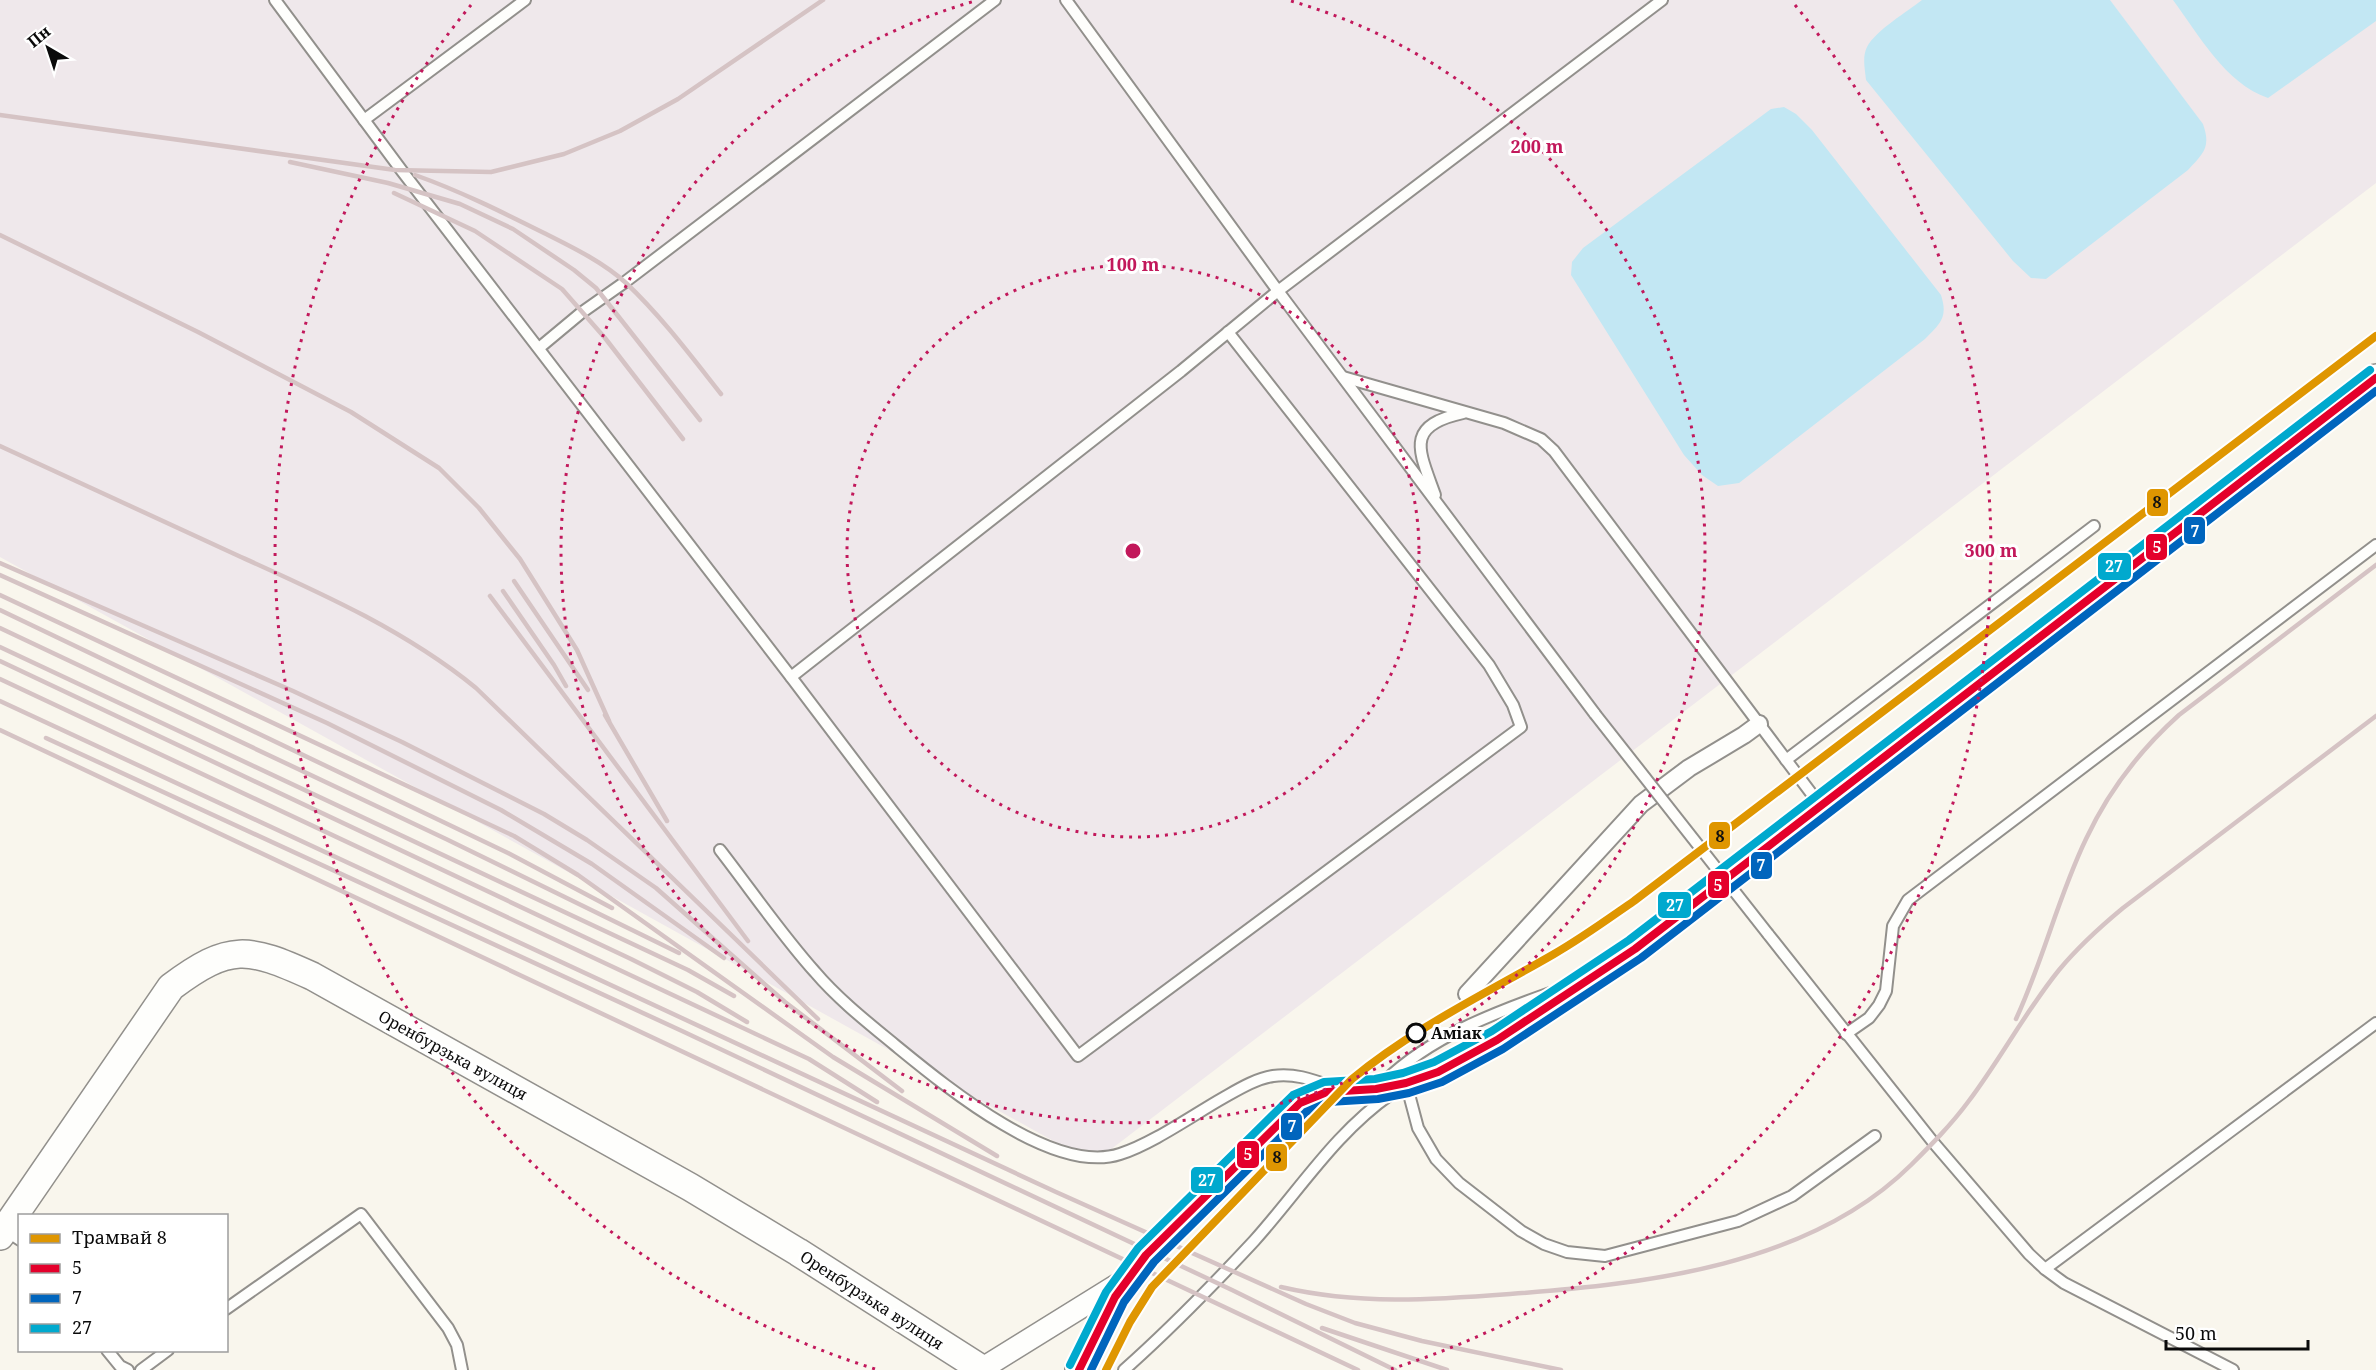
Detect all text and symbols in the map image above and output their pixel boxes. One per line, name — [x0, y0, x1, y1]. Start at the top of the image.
north arrow — [18, 18, 78, 78]
text: Пн — [22, 20, 55, 52]
text: 200 m — [1511, 134, 1564, 158]
text: 100 m — [1107, 252, 1160, 276]
line badge: 8 — [2146, 488, 2169, 517]
text: 8 — [2152, 491, 2162, 513]
line badge: 7 — [2183, 516, 2206, 545]
text: 7 — [2190, 520, 2200, 542]
line badge: 5 — [2145, 533, 2168, 561]
text: 5 — [2152, 536, 2162, 558]
text: 300 m — [1965, 538, 2018, 562]
centre of rings — [1123, 541, 1143, 561]
line badge: 27 — [2097, 552, 2132, 581]
text: 27 — [2105, 555, 2123, 577]
line badge: 8 — [1708, 821, 1731, 850]
text: 8 — [1715, 825, 1725, 847]
line badge: 7 — [1750, 851, 1773, 880]
text: 7 — [1756, 854, 1766, 876]
line badge: 5 — [1707, 870, 1730, 899]
text: 5 — [1713, 874, 1723, 896]
line badge: 27 — [1657, 891, 1692, 919]
text: 27 — [1666, 894, 1684, 916]
street label: Оренбурзька вулиця — [375, 1005, 531, 1105]
place label: Аміак — [1431, 1022, 1482, 1044]
marker: Аміак — [1406, 1023, 1426, 1043]
line badge: 7 — [1280, 1112, 1303, 1141]
text: 7 — [1287, 1115, 1297, 1137]
line badge: 5 — [1236, 1140, 1260, 1169]
text: 5 — [1243, 1143, 1253, 1165]
line badge: 8 — [1265, 1143, 1288, 1172]
text: 8 — [1272, 1146, 1282, 1168]
line badge: 27 — [1190, 1166, 1224, 1194]
text: 27 — [1198, 1169, 1216, 1191]
legend — [18, 1214, 228, 1352]
text: Трамвай 8 — [72, 1225, 167, 1249]
street label: Оренбурзька вулиця — [796, 1245, 948, 1355]
text: 5 — [72, 1255, 82, 1279]
text: 7 — [72, 1285, 82, 1309]
scale bar — [2166, 1313, 2308, 1351]
text: 27 — [72, 1315, 92, 1339]
text: 50 m — [2175, 1321, 2217, 1345]

